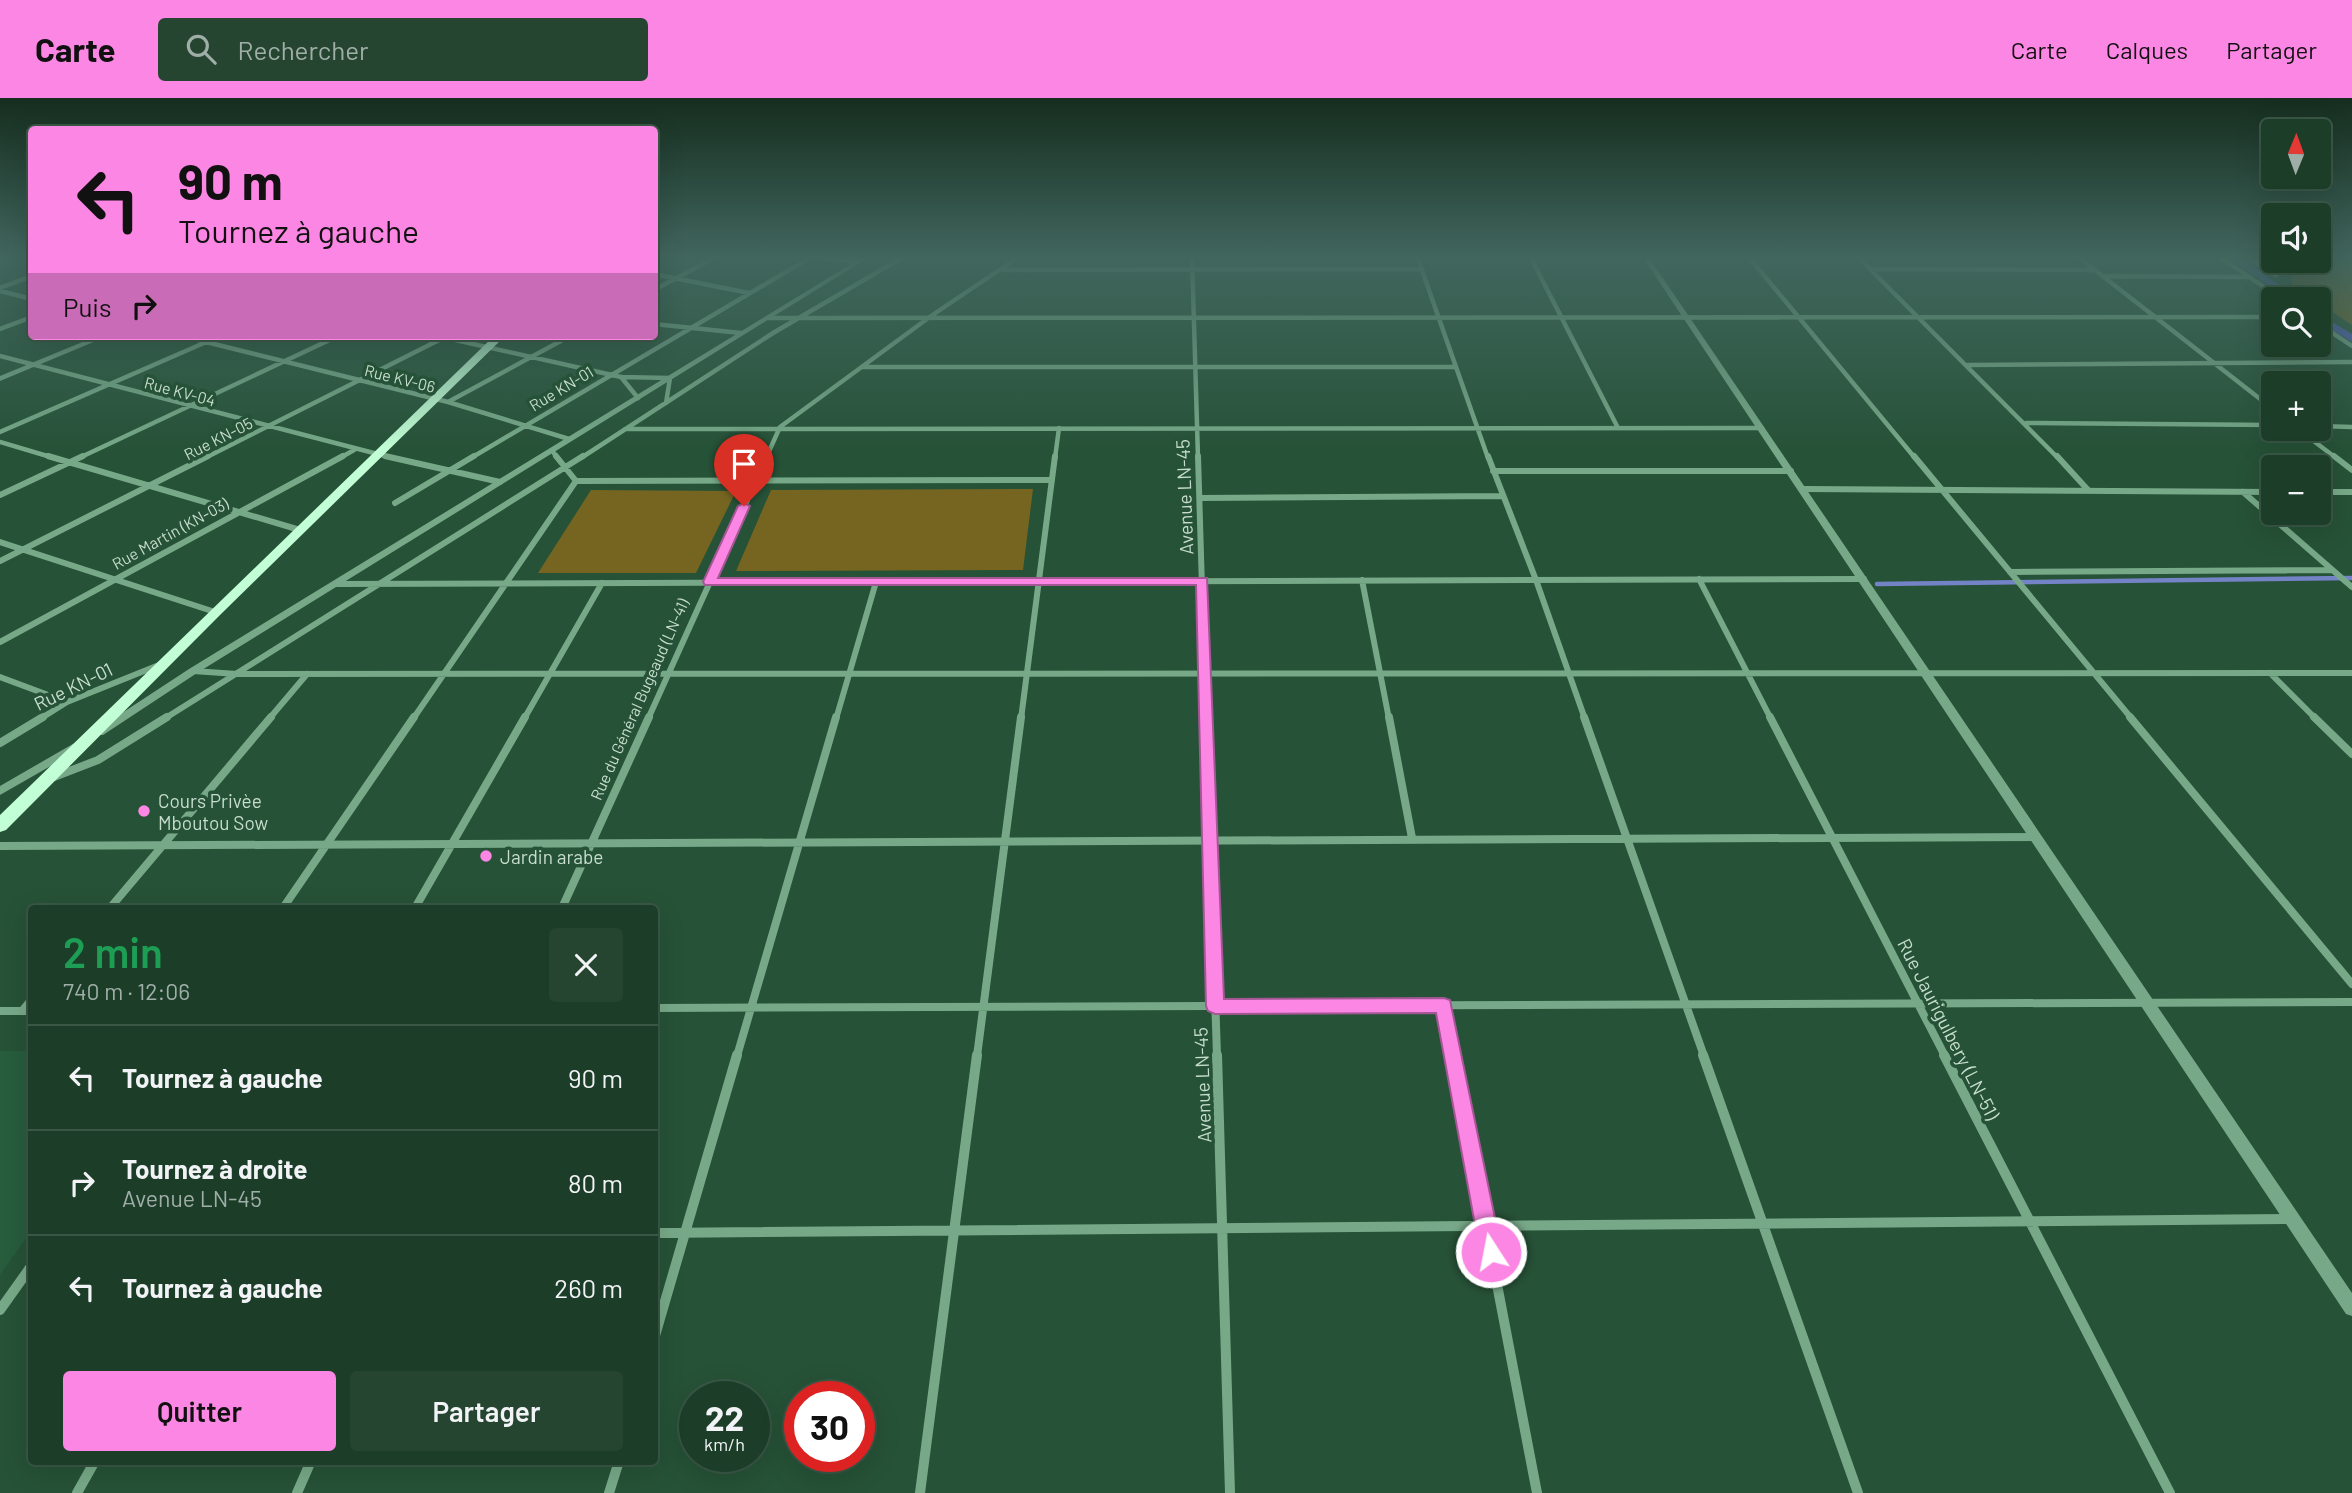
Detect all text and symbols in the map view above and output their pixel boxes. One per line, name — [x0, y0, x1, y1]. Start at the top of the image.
search box — [158, 18, 648, 81]
text: Carte — [35, 29, 116, 69]
icon: search — [182, 30, 220, 68]
text: Rechercher — [238, 34, 368, 65]
text: Carte — [2011, 35, 2068, 64]
text: Calques — [2106, 35, 2188, 64]
text: Partager — [2226, 35, 2317, 64]
north arrow — [2261, 119, 2331, 189]
map controls — [2261, 119, 2331, 525]
text: 90 m — [178, 151, 283, 210]
icon: left — [63, 154, 154, 245]
button: sound — [2261, 203, 2331, 273]
text: Tournez à gauche — [178, 211, 419, 249]
icon: right — [125, 287, 163, 325]
button: search — [2261, 287, 2331, 357]
text: Puis — [63, 291, 111, 322]
street label: Rue KV-06 — [363, 360, 437, 396]
street label: Rue KN-01 — [526, 362, 596, 414]
button: + — [2261, 371, 2331, 441]
street label: Rue KV-04 — [142, 372, 218, 410]
street label: Rue KN-05 — [181, 413, 255, 463]
pin — [714, 434, 774, 506]
street label: Avenue LN-45 — [1170, 439, 1198, 555]
icon: arrive — [725, 445, 763, 483]
button: − — [2261, 455, 2331, 525]
street label: Rue Martin (KN-03) — [109, 493, 232, 573]
street label: Rue du Général Bugeaud (LN-41) — [586, 595, 692, 803]
street label: Rue KN-01 — [30, 657, 116, 715]
place label: Cours Privèe Mboutou Sow — [158, 789, 268, 834]
marker: Cours Privèe Mboutou Sow — [136, 803, 152, 819]
place label: Jardin arabe — [500, 845, 603, 868]
marker: Jardin arabe — [478, 848, 494, 864]
text: 2 min — [63, 926, 163, 976]
button: close — [549, 928, 623, 1002]
street label: Rue Jaurigulbery (LN-51) — [1893, 934, 2005, 1124]
text: 740 m · 12:06 — [63, 977, 190, 1005]
street label: Avenue LN-45 — [1188, 1027, 1216, 1143]
icon: left — [63, 1059, 101, 1097]
text: Tournez à gauche — [122, 1062, 323, 1093]
text: 90 m — [568, 1062, 623, 1093]
text: Tournez à droite — [122, 1153, 307, 1184]
icon: right — [63, 1164, 101, 1202]
text: 80 m — [568, 1167, 623, 1198]
text: Avenue LN-45 — [122, 1184, 262, 1212]
position arrow — [1454, 1215, 1528, 1289]
icon: left — [63, 1269, 101, 1307]
text: Tournez à gauche — [122, 1272, 323, 1303]
text: 260 m — [554, 1272, 623, 1303]
button: Quitter — [63, 1371, 336, 1451]
button: Partager — [350, 1371, 623, 1451]
speed limit sign: 30 — [784, 1381, 875, 1472]
text: 22 — [705, 1396, 744, 1438]
text: km/h — [704, 1433, 745, 1455]

